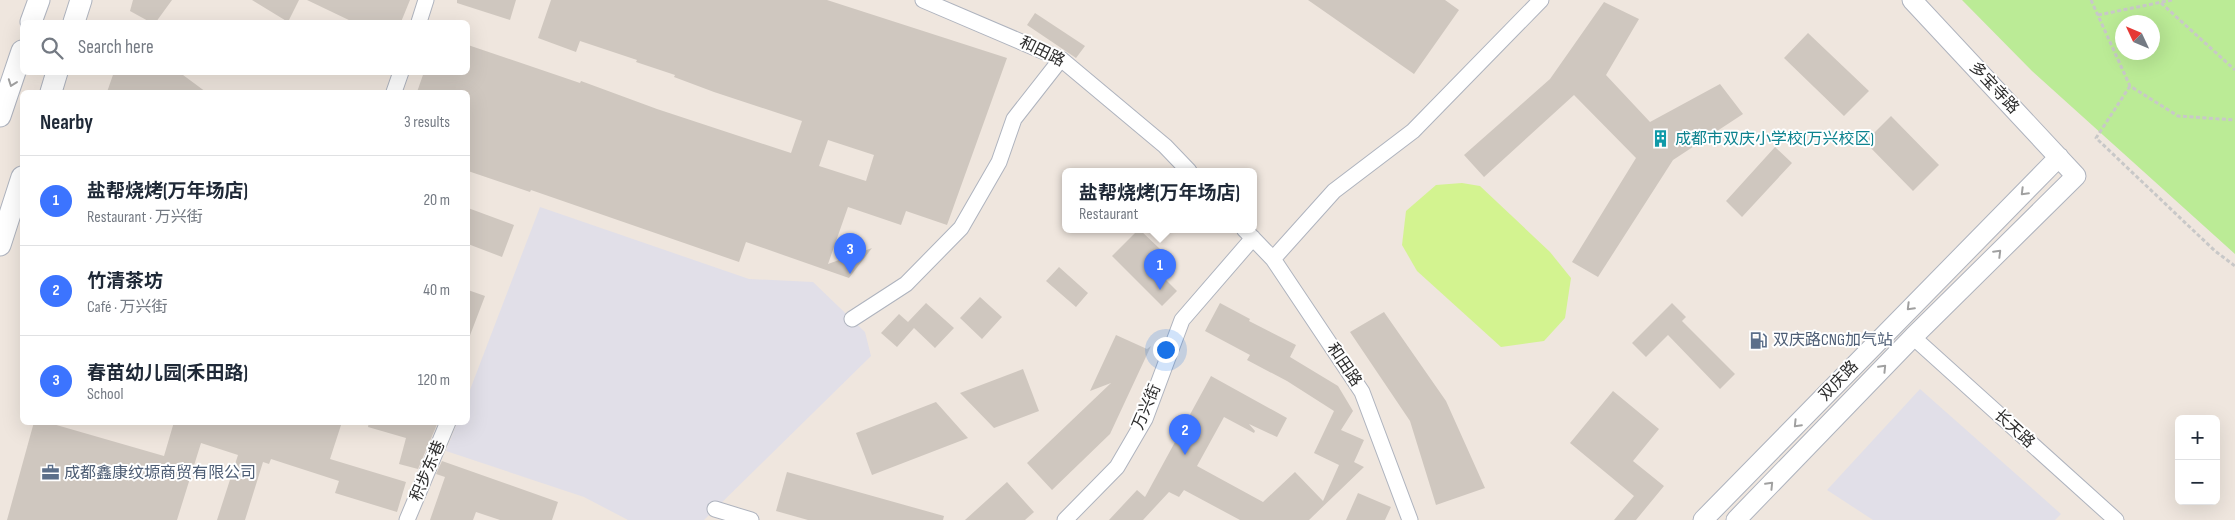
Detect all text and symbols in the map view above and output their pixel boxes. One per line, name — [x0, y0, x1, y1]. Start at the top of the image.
north arrow — [2115, 15, 2160, 60]
search box — [20, 20, 470, 75]
street label: 和田路 — [1016, 33, 1068, 71]
icon: search — [38, 34, 66, 62]
text: Search here — [78, 36, 154, 59]
street label: 多宝寺路 — [1965, 58, 2023, 118]
one-way arrow — [8, 78, 18, 87]
text: Nearby — [40, 110, 93, 135]
text: 3 results — [404, 113, 450, 132]
building icon: 成都市双庆小学校(万兴校区) — [1651, 129, 1671, 149]
place label: 成都市双庆小学校(万兴校区) — [1675, 130, 1874, 149]
popup — [1062, 168, 1257, 233]
text: 盐帮烧烤(万年场店) — [87, 180, 248, 203]
text: 盐帮烧烤(万年场店) — [1079, 182, 1240, 205]
one-way arrow — [2021, 186, 2030, 195]
text: 1 — [53, 191, 59, 210]
text: 20 m — [423, 191, 450, 210]
text: Restaurant — [1079, 205, 1138, 224]
text: Restaurant · 万兴街 — [87, 208, 203, 227]
pin: 3 — [834, 233, 866, 274]
pin: 1 — [1144, 249, 1176, 290]
one-way arrow — [1992, 250, 2001, 259]
text: 竹清茶坊 — [87, 270, 163, 293]
text: 2 — [52, 281, 60, 300]
text: 40 m — [423, 281, 450, 300]
text: Café · 万兴街 — [87, 298, 168, 317]
one-way arrow — [1907, 302, 1916, 311]
fuel station icon: 双庆路CNG加气站 — [1749, 330, 1769, 350]
place label: 双庆路CNG加气站 — [1773, 331, 1893, 350]
your location — [1153, 337, 1179, 363]
street label: 和田路 — [1323, 340, 1365, 390]
street label: 双庆路 — [1815, 357, 1863, 405]
text: 春苗幼儿园(禾田路) — [87, 362, 248, 385]
one-way arrow — [1877, 365, 1886, 374]
text: 3 — [52, 371, 60, 390]
text: 120 m — [418, 371, 450, 390]
street label: 万兴街 — [1129, 381, 1165, 433]
text: School — [87, 385, 123, 404]
street label: 长天路 — [1990, 406, 2038, 452]
pin: 2 — [1169, 414, 1201, 455]
map controls — [2175, 415, 2220, 505]
button: + — [2175, 415, 2220, 460]
one-way arrow — [1794, 418, 1803, 427]
street label: 积步东巷 — [407, 438, 449, 504]
button: − — [2175, 460, 2220, 505]
office icon: 成都鑫康纹塬商贸有限公司 — [40, 463, 60, 483]
place label: 成都鑫康纹塬商贸有限公司 — [64, 464, 256, 483]
one-way arrow — [1764, 482, 1773, 491]

